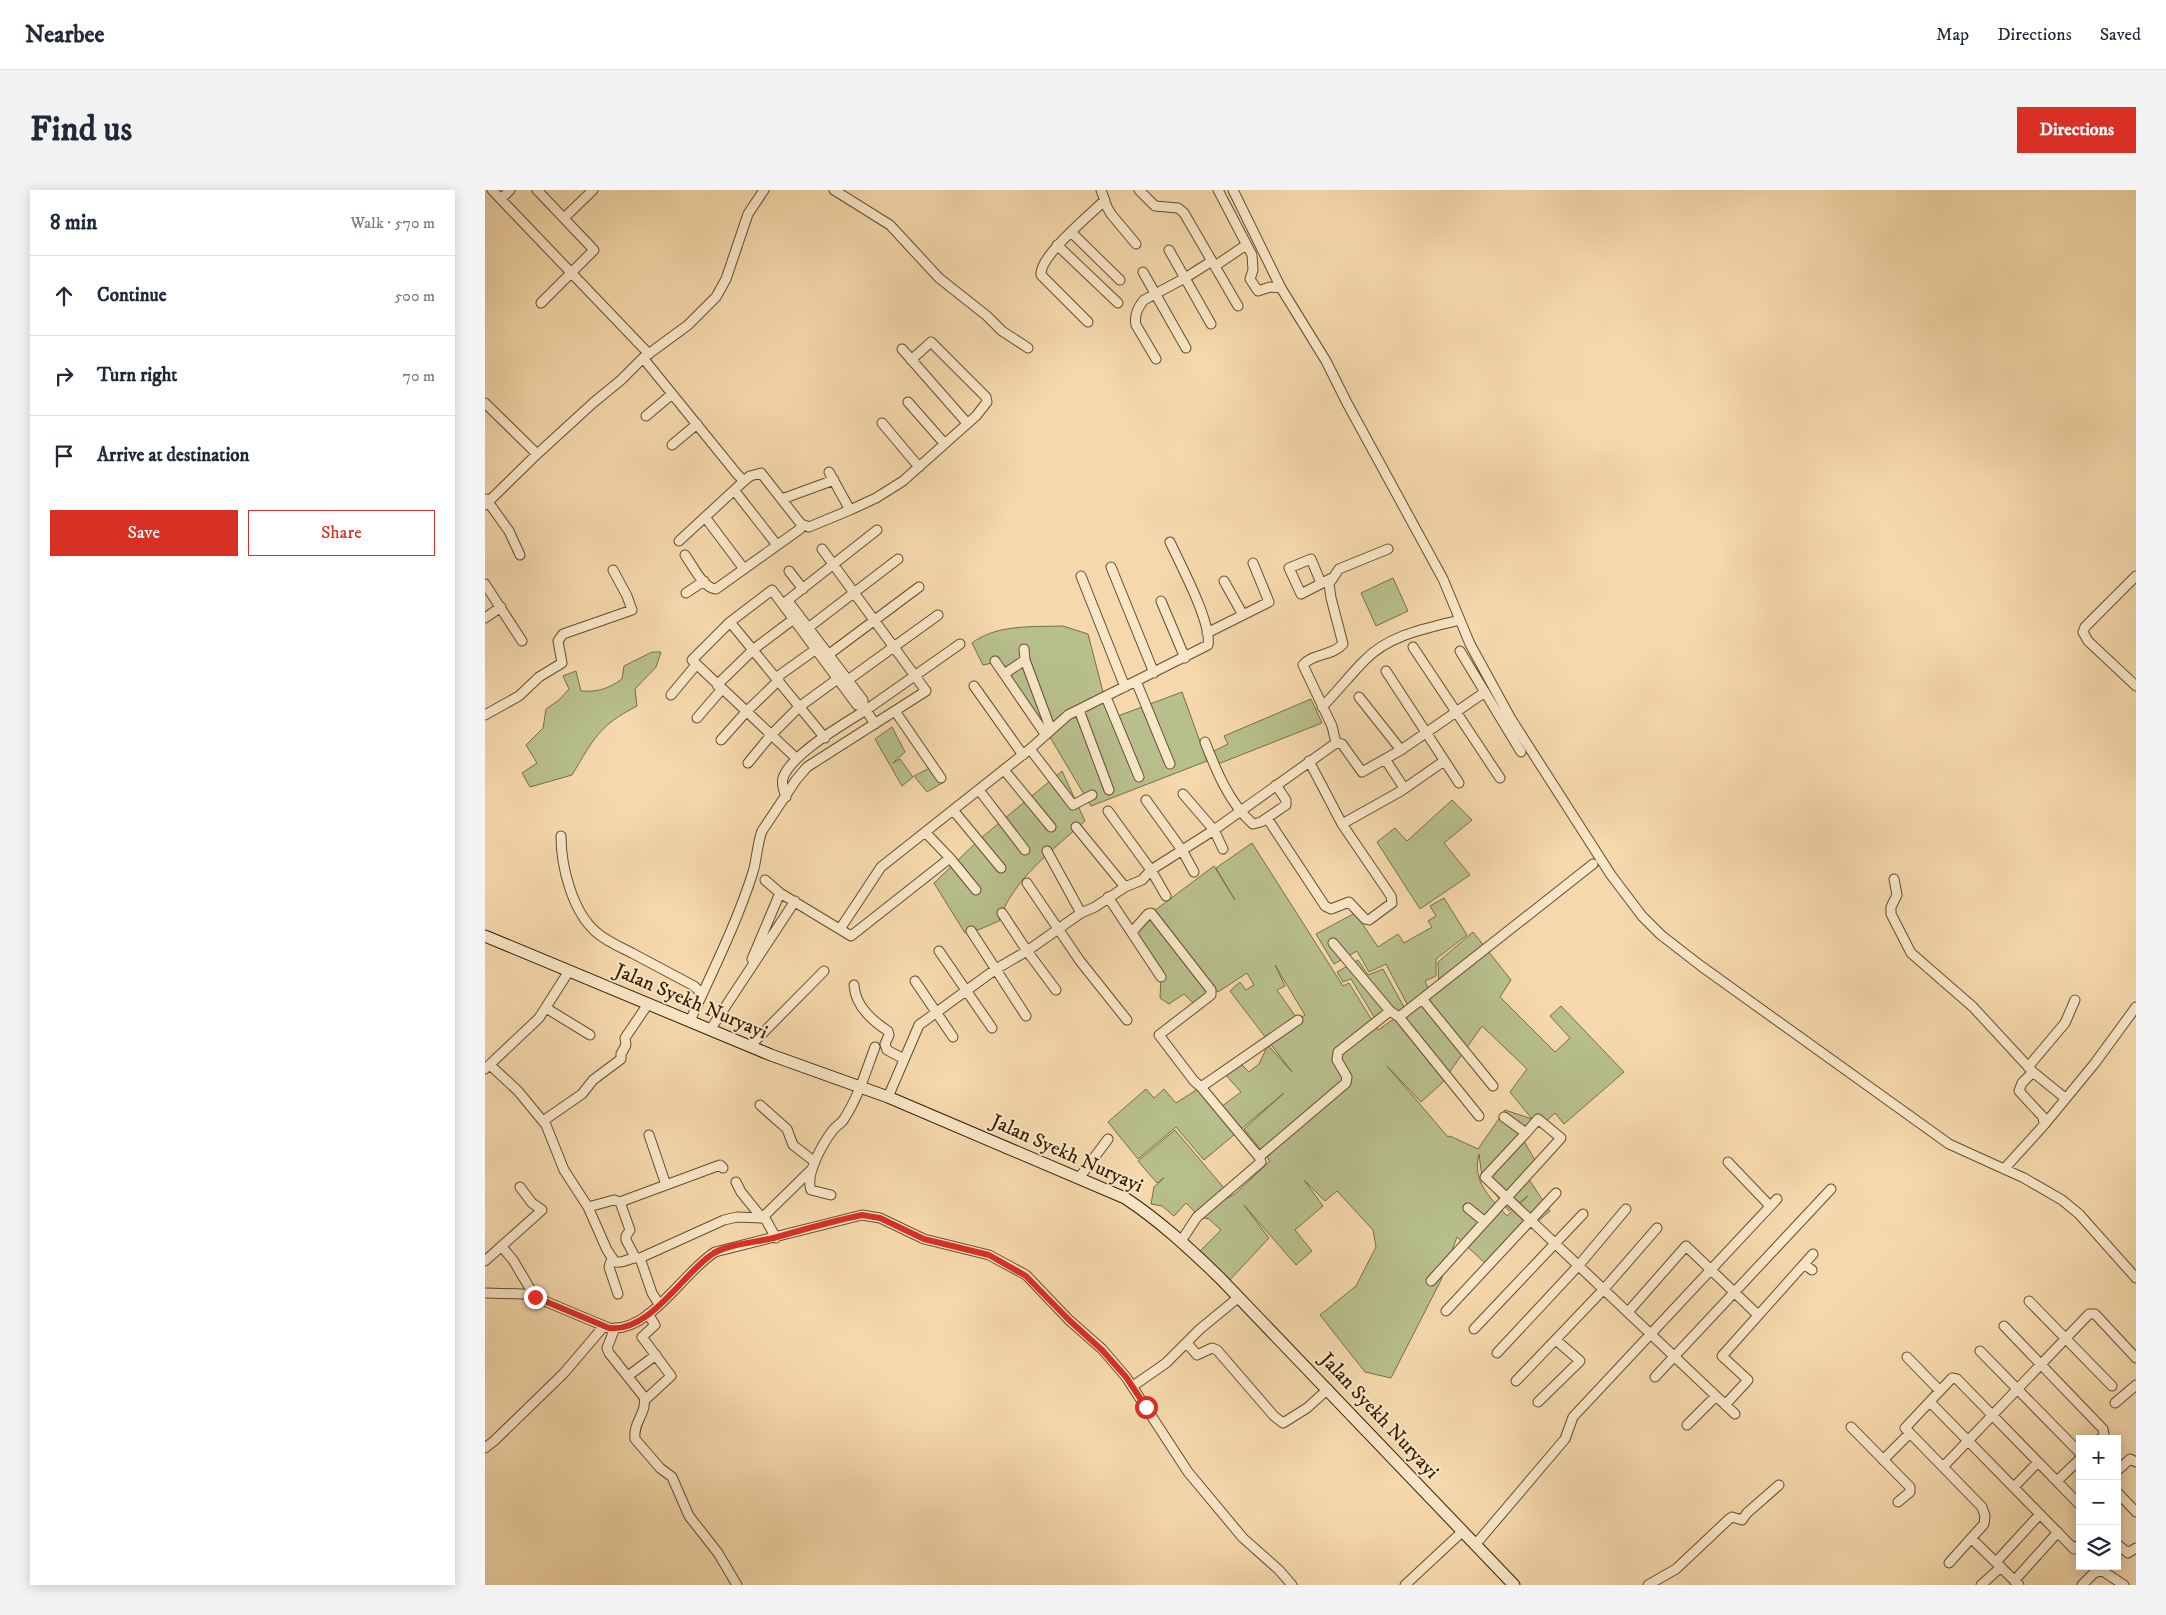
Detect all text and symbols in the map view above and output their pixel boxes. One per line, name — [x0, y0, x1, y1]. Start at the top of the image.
text: Nearbee — [25, 20, 104, 50]
text: Map — [1936, 24, 1969, 46]
text: Directions — [1997, 24, 2072, 46]
text: Saved — [2100, 24, 2141, 46]
button: Directions — [2017, 107, 2136, 153]
text: Find us — [30, 108, 132, 152]
text: 8 min — [50, 210, 97, 236]
text: Walk · 570 m — [351, 213, 435, 233]
icon: ahead — [50, 282, 78, 310]
text: Continue — [97, 284, 167, 307]
text: 500 m — [394, 286, 435, 306]
icon: right — [50, 362, 78, 390]
text: Turn right — [97, 364, 177, 387]
text: 70 m — [403, 366, 435, 386]
icon: arrive — [50, 442, 78, 470]
text: Arrive at destination — [97, 444, 249, 467]
button: Save — [50, 510, 238, 556]
button: Share — [248, 510, 435, 556]
street label: Jalan Syekh Nuryayi — [609, 958, 771, 1045]
street label: Jalan Syekh Nuryayi — [985, 1108, 1147, 1199]
route end — [524, 1286, 547, 1309]
street label: Jalan Syekh Nuryayi — [1313, 1346, 1444, 1484]
route start — [1135, 1396, 1158, 1419]
map controls — [2076, 1435, 2121, 1570]
button: + — [2076, 1435, 2121, 1480]
button: − — [2076, 1480, 2121, 1525]
button: layers — [2076, 1525, 2121, 1570]

